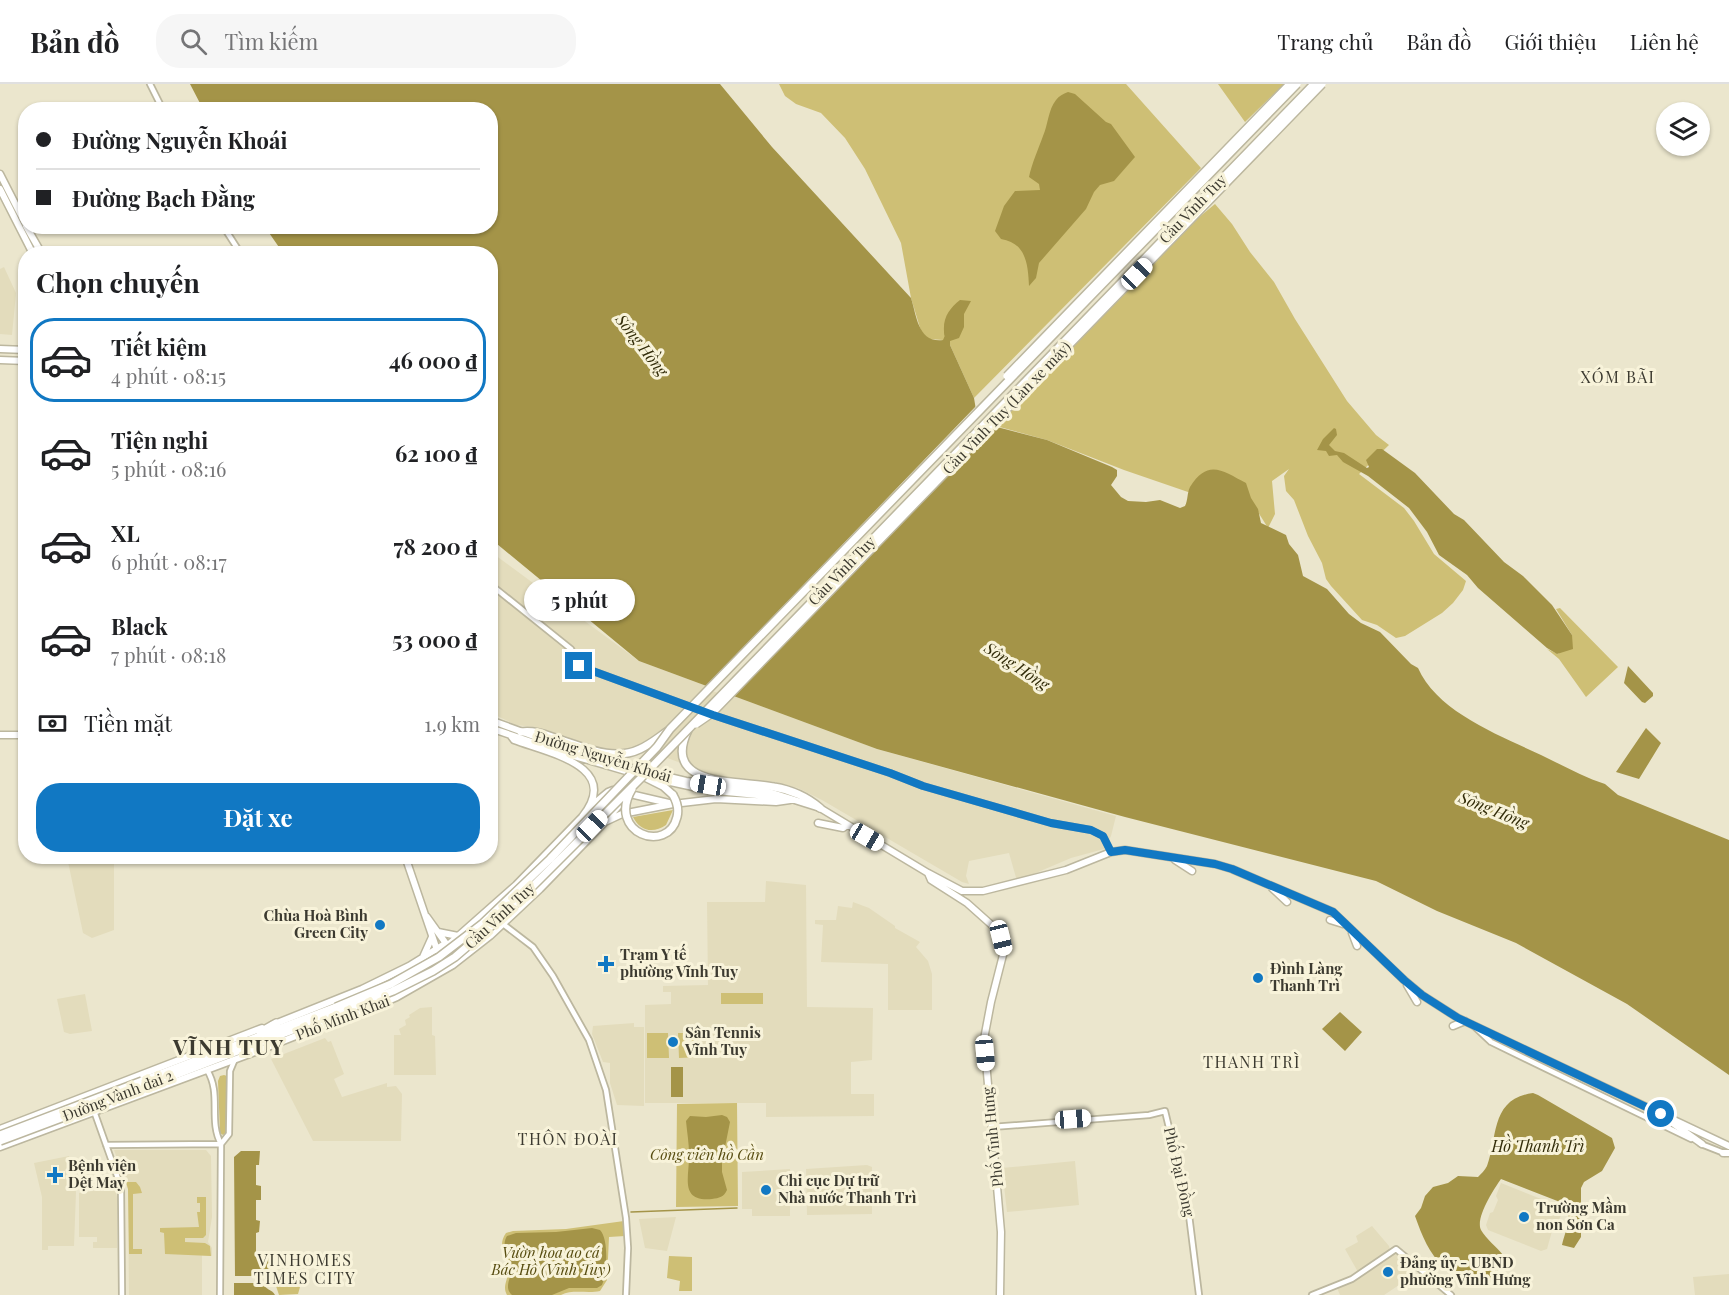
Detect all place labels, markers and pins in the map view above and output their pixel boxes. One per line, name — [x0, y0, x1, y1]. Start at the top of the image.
place label: Chùa Hoà Bình Green City — [264, 905, 368, 942]
marker: Chùa Hoà Bình Green City — [373, 918, 387, 932]
place label: Trạm Y tế phường Vĩnh Tuy — [620, 943, 738, 981]
marker: Trạm Y tế phường Vĩnh Tuy — [597, 955, 615, 973]
place label: Đình Làng Thanh Trì — [1270, 958, 1343, 995]
marker: Đình Làng Thanh Trì — [1251, 971, 1265, 985]
place label: Sân Tennis Vĩnh Tuy — [684, 1022, 761, 1059]
marker: Sân Tennis Vĩnh Tuy — [666, 1035, 680, 1049]
place label: Bệnh viện Dệt May — [68, 1155, 137, 1192]
marker: Bệnh viện Dệt May — [46, 1166, 64, 1184]
place label: Chi cục Dự trữ Nhà nước Thanh Trì — [778, 1170, 917, 1207]
marker: Chi cục Dự trữ Nhà nước Thanh Trì — [759, 1183, 773, 1197]
place label: Trường Mầm non Sơn Ca — [1536, 1196, 1627, 1234]
marker: Trường Mầm non Sơn Ca — [1517, 1210, 1531, 1224]
place label: Đảng ủy - UBND phường Vĩnh Hưng — [1400, 1252, 1531, 1289]
marker: Đảng ủy - UBND phường Vĩnh Hưng — [1381, 1265, 1395, 1279]

